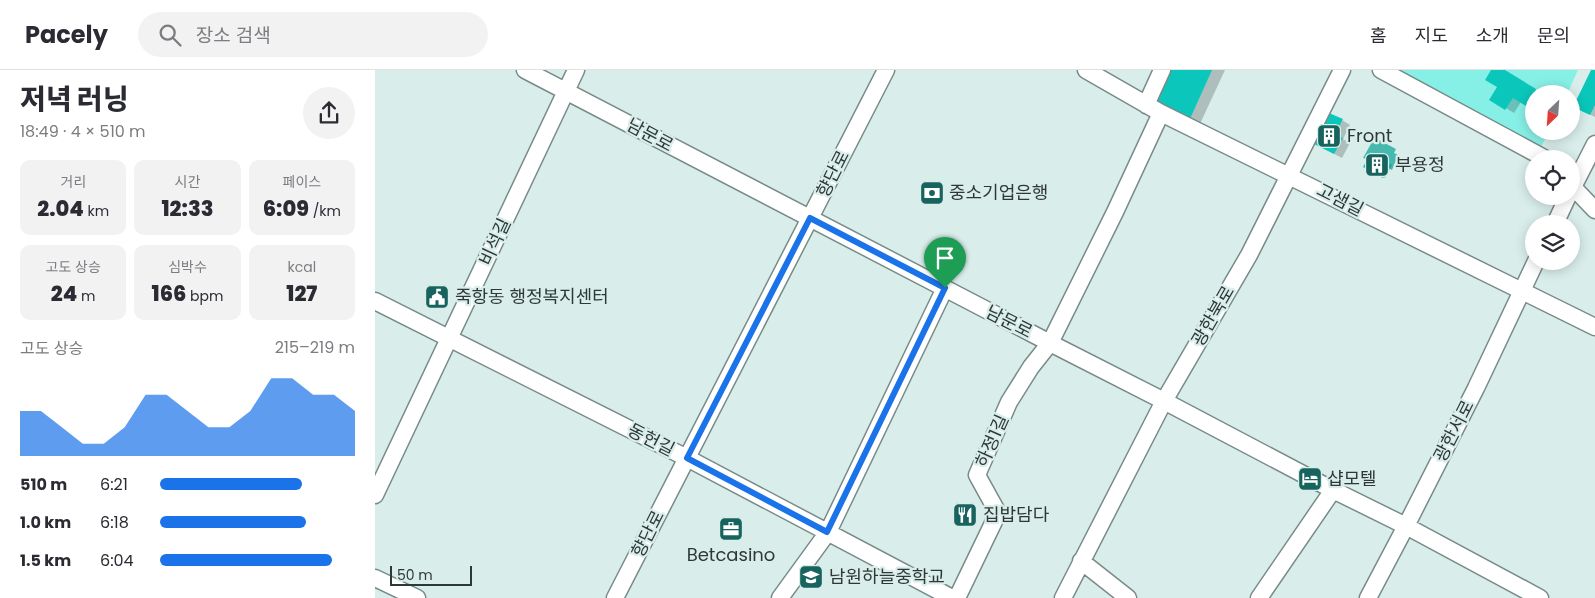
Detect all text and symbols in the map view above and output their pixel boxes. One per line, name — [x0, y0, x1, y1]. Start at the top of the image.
search box — [138, 12, 488, 57]
text: Pacely — [25, 18, 108, 51]
icon: search — [156, 21, 184, 49]
text: 장소 검색 — [196, 22, 271, 49]
text: 홈 — [1370, 23, 1387, 48]
text: 지도 — [1415, 23, 1448, 48]
text: 소개 — [1476, 23, 1509, 48]
text: 문의 — [1537, 23, 1570, 48]
text: 저녁 러닝 — [20, 80, 128, 119]
north arrow — [1525, 85, 1580, 140]
map controls — [1525, 85, 1580, 270]
button: share — [303, 87, 355, 139]
street label: 남문로 — [622, 112, 678, 157]
text: 18:49 · 4 × 510 m — [20, 120, 146, 143]
building icon: Front — [1316, 123, 1342, 149]
place label: Front — [1347, 123, 1392, 148]
street label: 향단로 — [810, 146, 855, 202]
button: locate — [1525, 150, 1580, 205]
building icon: 부용정 — [1364, 152, 1390, 178]
place label: 부용정 — [1395, 152, 1445, 177]
text: 거리 — [60, 172, 86, 192]
text: 시간 — [175, 172, 200, 192]
text: 페이스 — [283, 172, 321, 192]
street label: 고샘길 — [1312, 177, 1368, 222]
bank icon: 중소기업은행 — [919, 180, 945, 206]
place label: 중소기업은행 — [949, 180, 1048, 205]
text: 2.04 — [37, 194, 84, 223]
text: 12:33 — [161, 194, 214, 223]
text: 6:09 — [263, 194, 309, 223]
text: km — [84, 201, 109, 221]
text: /km — [309, 201, 341, 221]
street label: 비석길 — [473, 214, 516, 270]
button: layers — [1525, 215, 1580, 270]
pin — [924, 237, 966, 288]
icon: arrive — [931, 244, 959, 272]
text: 고도 상승 — [46, 257, 101, 277]
text: 심박수 — [168, 257, 207, 277]
text: kcal — [288, 257, 316, 277]
text: 24 — [51, 279, 77, 308]
text: 166 — [152, 279, 186, 308]
text: 127 — [286, 279, 317, 308]
street label: 광한북로 — [1185, 281, 1240, 351]
public building icon: 죽항동 행정복지센터 — [424, 284, 450, 310]
place label: 죽항동 행정복지센터 — [455, 284, 609, 309]
text: m — [77, 286, 95, 306]
text: bpm — [186, 286, 223, 306]
street label: 남문로 — [981, 299, 1037, 344]
text: 215–219 m — [275, 336, 355, 359]
text: 고도 상승 — [20, 337, 83, 360]
street label: 광한서로 — [1427, 396, 1480, 466]
street label: 하정1길 — [969, 410, 1014, 471]
street label: 동헌길 — [623, 417, 679, 462]
hotel icon: 샵모텔 — [1297, 466, 1323, 492]
place label: 샵모텔 — [1327, 466, 1377, 491]
text: 510 m — [20, 473, 67, 496]
text: 6:21 — [100, 473, 128, 496]
restaurant icon: 집밥담다 — [952, 502, 978, 528]
place label: 집밥담다 — [983, 502, 1050, 527]
street label: 향단로 — [625, 506, 670, 562]
text: 1.0 km — [20, 511, 71, 534]
text: 6:18 — [100, 511, 129, 534]
office icon: Betcasino — [718, 516, 744, 542]
place label: Betcasino — [687, 542, 775, 567]
text: 1.5 km — [20, 549, 71, 572]
text: 6:04 — [100, 549, 134, 572]
scale bar — [390, 563, 473, 586]
school or university icon: 남원하늘중학교 — [798, 564, 824, 590]
place label: 남원하늘중학교 — [829, 564, 945, 589]
text: 50 m — [397, 565, 433, 585]

